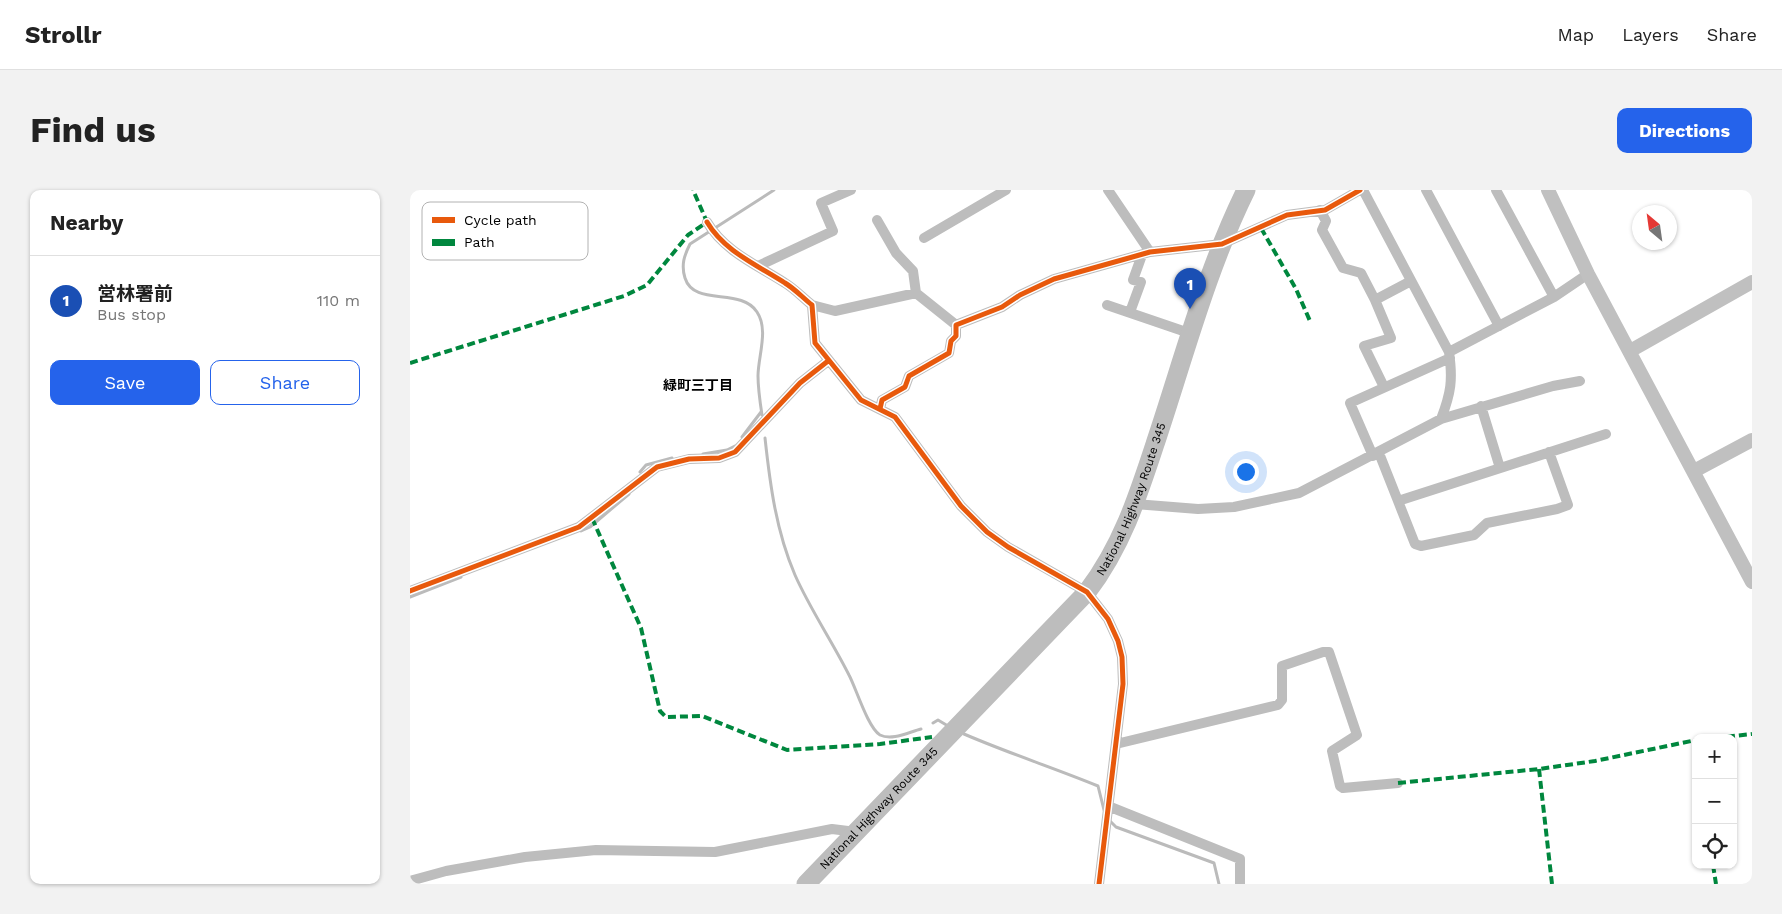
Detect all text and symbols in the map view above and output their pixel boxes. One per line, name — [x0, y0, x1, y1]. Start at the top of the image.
text: Strollr — [25, 21, 102, 49]
text: Map — [1557, 24, 1594, 45]
text: Layers — [1622, 24, 1679, 45]
text: Share — [1707, 24, 1757, 45]
button: Directions — [1617, 108, 1752, 153]
text: Find us — [30, 109, 156, 151]
legend — [422, 202, 588, 260]
north arrow — [1632, 205, 1677, 250]
text: Nearby — [50, 210, 123, 235]
text: Cycle path — [464, 212, 537, 228]
text: Path — [464, 234, 495, 250]
pin: 1 — [1174, 268, 1206, 309]
text: 営林署前 — [97, 282, 173, 305]
text: 1 — [63, 291, 69, 310]
text: 110 m — [317, 291, 360, 310]
text: Bus stop — [97, 305, 166, 324]
button: Save — [50, 360, 200, 405]
button: Share — [210, 360, 360, 405]
district label: 緑町三丁目 — [663, 377, 733, 393]
street label: National Highway Route 345 — [1094, 421, 1169, 578]
your location — [1233, 459, 1259, 485]
map controls — [1692, 734, 1737, 869]
button: + — [1692, 734, 1737, 779]
street label: National Highway Route 345 — [817, 744, 941, 872]
button: − — [1692, 779, 1737, 824]
button: locate — [1692, 824, 1737, 869]

